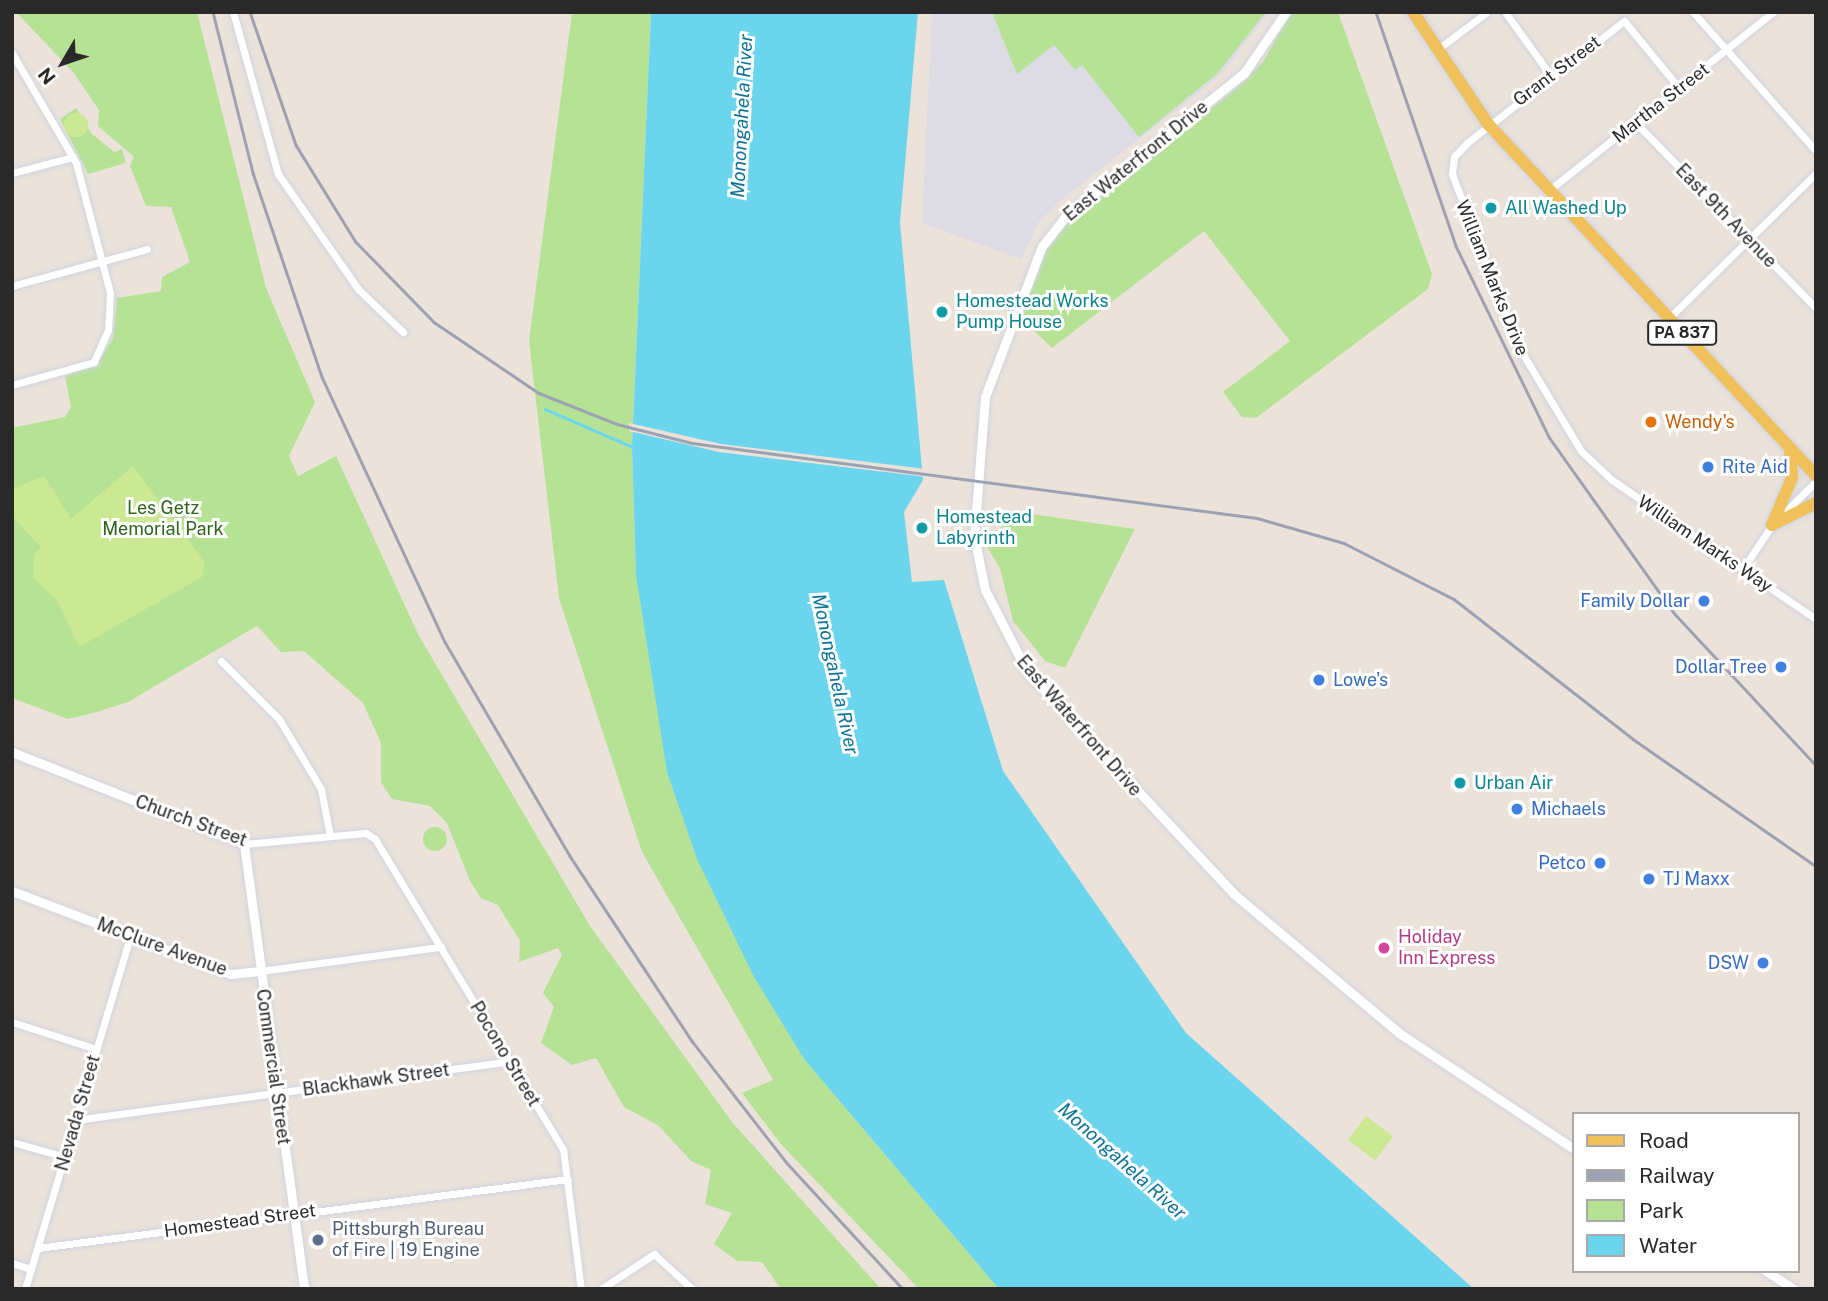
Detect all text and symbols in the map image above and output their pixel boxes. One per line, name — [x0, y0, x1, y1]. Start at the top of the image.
north arrow — [28, 28, 98, 98]
street label: Grant Street — [1509, 31, 1605, 111]
water label: Monongahela River — [726, 34, 758, 198]
street label: Martha Street — [1608, 59, 1714, 147]
text: N — [33, 64, 60, 89]
street label: East Waterfront Drive — [1059, 96, 1213, 226]
street label: East 9th Avenue — [1671, 160, 1781, 272]
street label: William Marks Drive — [1451, 197, 1533, 359]
place label: All Washed Up — [1505, 197, 1627, 219]
marker: All Washed Up — [1483, 200, 1499, 216]
place label: Homestead Works Pump House — [956, 291, 1109, 334]
marker: Homestead Works Pump House — [934, 304, 950, 320]
road number: PA 837 — [1647, 320, 1717, 346]
place label: Wendy's — [1665, 411, 1735, 433]
marker: Wendy's — [1643, 414, 1659, 430]
place label: Rite Aid — [1722, 456, 1788, 478]
marker: Rite Aid — [1700, 459, 1716, 475]
street label: William Marks Way — [1633, 491, 1777, 597]
park label: Les Getz Memorial Park — [102, 498, 224, 540]
place label: Homestead Labyrinth — [936, 507, 1032, 550]
marker: Homestead Labyrinth — [914, 520, 930, 536]
place label: Family Dollar — [1580, 590, 1690, 612]
water label: Monongahela River — [807, 592, 863, 756]
marker: Family Dollar — [1696, 593, 1712, 609]
street label: East Waterfront Drive — [1012, 651, 1146, 801]
place label: Dollar Tree — [1675, 656, 1767, 678]
marker: Dollar Tree — [1773, 659, 1789, 675]
place label: Lowe's — [1333, 669, 1388, 691]
marker: Lowe's — [1311, 672, 1327, 688]
place label: Urban Air — [1474, 772, 1553, 794]
marker: Urban Air — [1452, 775, 1468, 791]
street label: Church Street — [132, 791, 250, 851]
place label: Michaels — [1531, 798, 1606, 820]
marker: Michaels — [1509, 801, 1525, 817]
place label: Petco — [1538, 852, 1586, 874]
marker: Petco — [1592, 855, 1608, 871]
place label: TJ Maxx — [1663, 868, 1730, 890]
marker: TJ Maxx — [1641, 871, 1657, 887]
street label: McClure Avenue — [94, 913, 230, 981]
place label: Holiday Inn Express — [1398, 927, 1495, 970]
marker: Holiday Inn Express — [1376, 940, 1392, 956]
place label: DSW — [1708, 952, 1749, 974]
marker: DSW — [1755, 955, 1771, 971]
street label: Commercial Street — [251, 988, 295, 1146]
street label: Pocono Street — [465, 997, 545, 1111]
street label: Nevada Street — [51, 1052, 105, 1174]
street label: Blackhawk Street — [301, 1059, 451, 1101]
water label: Monongahela River — [1054, 1098, 1190, 1224]
legend — [1573, 1112, 1800, 1273]
text: Road — [1639, 1128, 1689, 1153]
text: Railway — [1639, 1163, 1715, 1188]
text: Park — [1639, 1198, 1684, 1223]
street label: Homestead Street — [163, 1200, 317, 1242]
place label: Pittsburgh Bureau of Fire | 19 Engine — [332, 1219, 484, 1262]
marker: Pittsburgh Bureau of Fire | 19 Engine — [310, 1232, 326, 1248]
text: Water — [1639, 1233, 1697, 1258]

